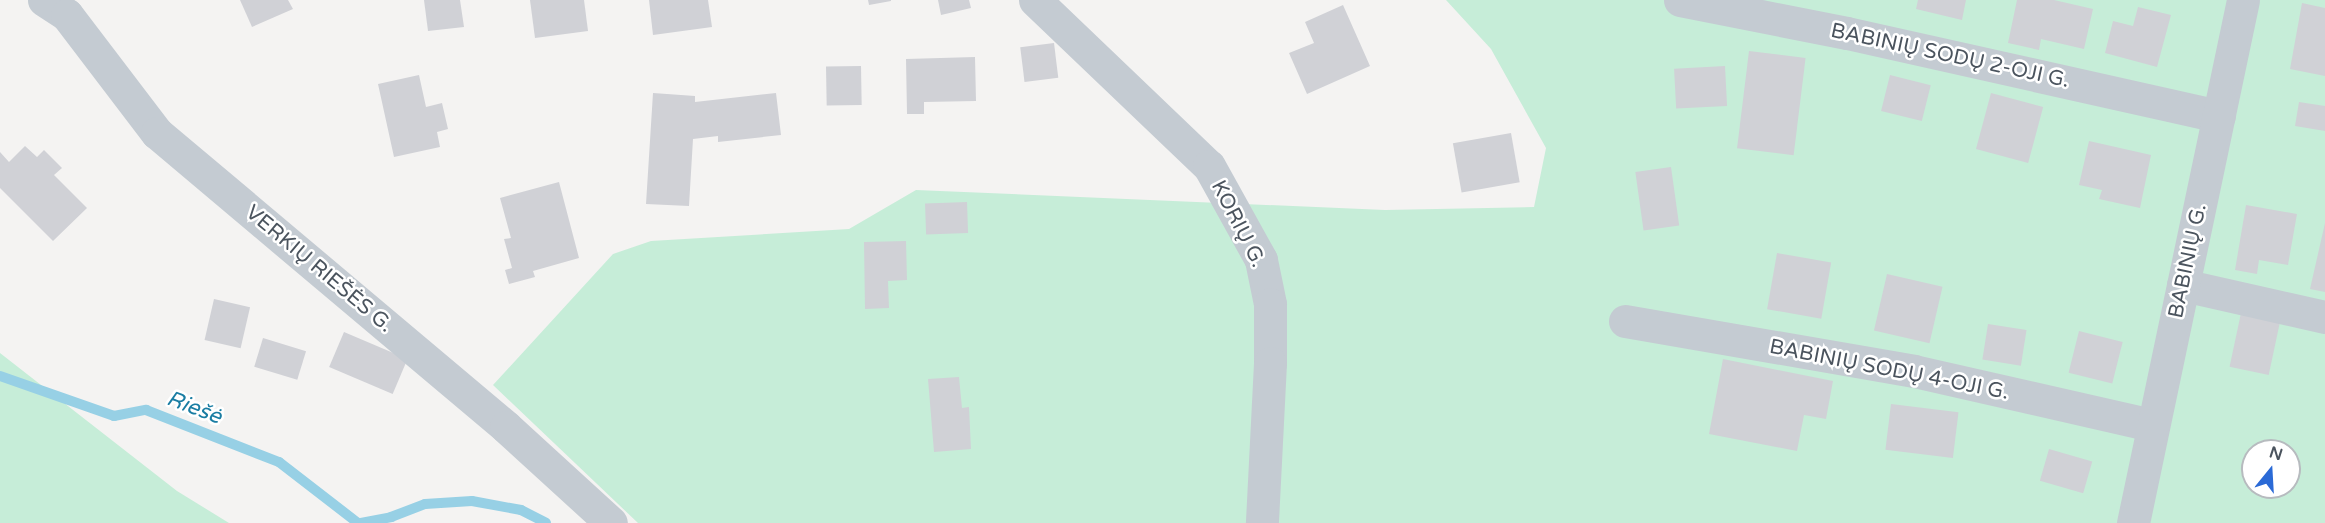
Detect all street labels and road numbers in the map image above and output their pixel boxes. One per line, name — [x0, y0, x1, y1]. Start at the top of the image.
street label: BABINIŲ SODŲ 2-OJI G. — [1828, 18, 2072, 94]
street label: KORIŲ G. — [1205, 176, 1271, 272]
street label: VERKIŲ RIEŠĖS G. — [240, 200, 398, 338]
street label: BABINIŲ G. — [2164, 201, 2212, 321]
street label: BABINIŲ SODŲ 4-OJI G. — [1767, 334, 2011, 406]

